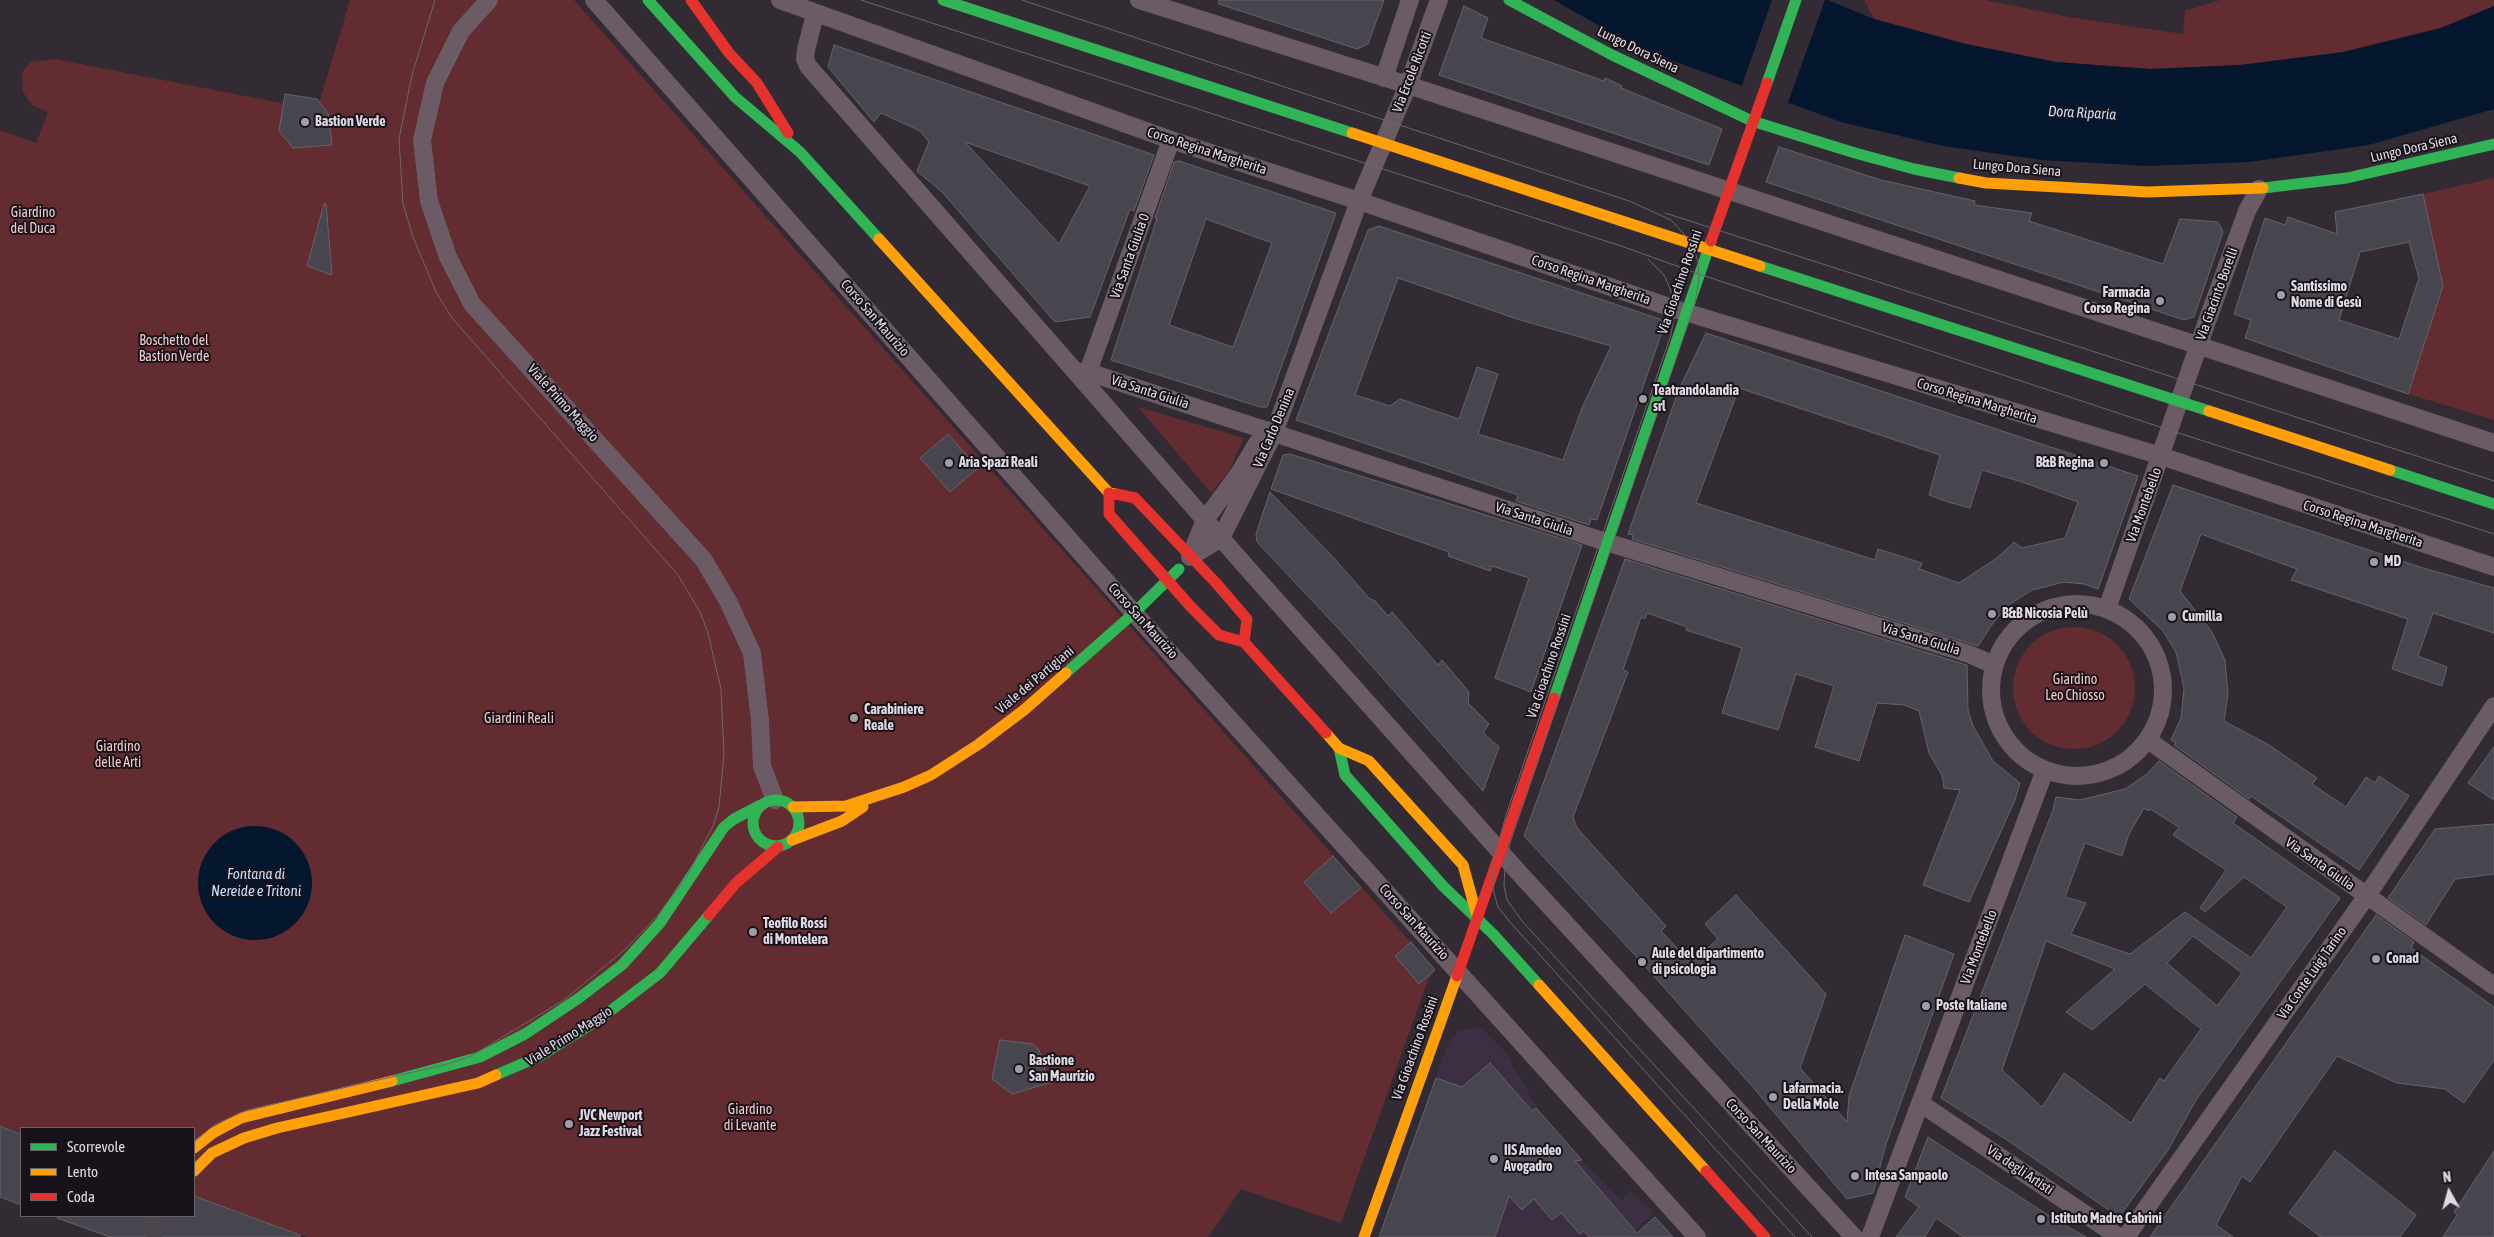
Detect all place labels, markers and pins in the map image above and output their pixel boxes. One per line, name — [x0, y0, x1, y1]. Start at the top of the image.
place label: Bastion Verde — [315, 114, 386, 130]
marker: Bastion Verde — [299, 116, 311, 128]
place label: Santissimo Nome di Gesù — [2291, 279, 2361, 312]
place label: Farmacia Corso Regina — [2084, 285, 2150, 318]
marker: Santissimo Nome di Gesù — [2275, 289, 2287, 301]
marker: Farmacia Corso Regina — [2154, 295, 2166, 307]
place label: Teatrandolandia srl — [1653, 383, 1739, 416]
marker: Teatrandolandia srl — [1637, 393, 1649, 405]
place label: Aria Spazi Reali — [959, 455, 1038, 471]
place label: B&B Regina — [2036, 455, 2094, 471]
marker: Aria Spazi Reali — [943, 457, 955, 469]
marker: B&B Regina — [2098, 457, 2110, 469]
place label: MD — [2384, 554, 2401, 570]
marker: MD — [2368, 556, 2380, 568]
place label: B&B Nicosia Pelù — [2002, 606, 2088, 622]
marker: B&B Nicosia Pelù — [1986, 608, 1998, 620]
place label: Cumilla — [2182, 609, 2222, 625]
marker: Cumilla — [2166, 611, 2178, 623]
place label: Carabiniere Reale — [864, 702, 924, 734]
marker: Carabiniere Reale — [848, 712, 860, 724]
place label: Teofilo Rossi di Montelera — [763, 916, 828, 949]
marker: Teofilo Rossi di Montelera — [747, 926, 759, 938]
place label: Aule del dipartimento di psicologia — [1652, 946, 1764, 979]
place label: Conad — [2386, 951, 2419, 967]
marker: Conad — [2370, 953, 2382, 965]
marker: Aule del dipartimento di psicologia — [1636, 956, 1648, 968]
place label: Poste Italiane — [1936, 998, 2007, 1014]
marker: Poste Italiane — [1920, 1000, 1932, 1012]
place label: Bastione San Maurizio — [1029, 1053, 1095, 1086]
marker: Bastione San Maurizio — [1013, 1063, 1025, 1075]
place label: Lafarmacia. Della Mole — [1783, 1081, 1843, 1114]
marker: Lafarmacia. Della Mole — [1767, 1091, 1779, 1103]
place label: JVC Newport Jazz Festival — [579, 1108, 642, 1140]
marker: JVC Newport Jazz Festival — [563, 1118, 575, 1130]
place label: IIS Amedeo Avogadro — [1504, 1143, 1562, 1176]
marker: IIS Amedeo Avogadro — [1488, 1153, 1500, 1165]
place label: Intesa Sanpaolo — [1865, 1168, 1948, 1184]
marker: Intesa Sanpaolo — [1849, 1170, 1861, 1182]
place label: Istituto Madre Cabrini — [2051, 1211, 2162, 1227]
marker: Istituto Madre Cabrini — [2035, 1213, 2047, 1225]

